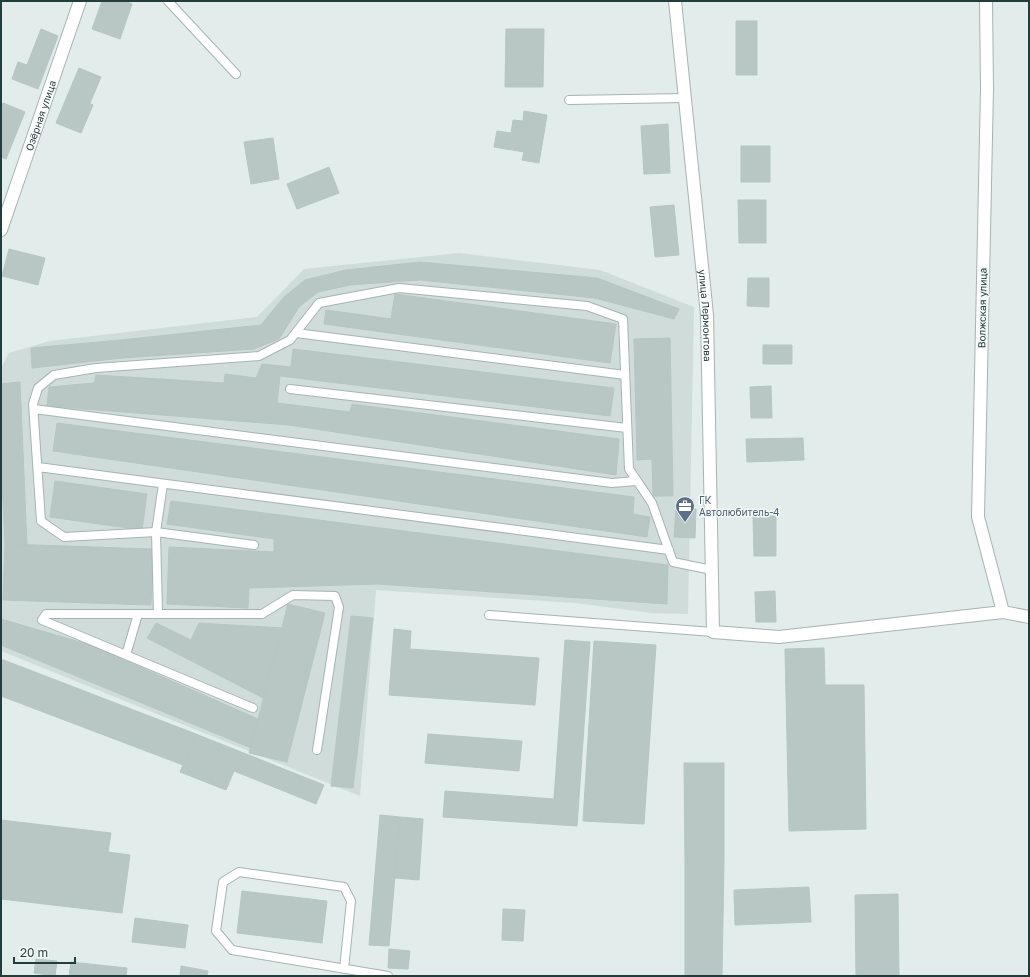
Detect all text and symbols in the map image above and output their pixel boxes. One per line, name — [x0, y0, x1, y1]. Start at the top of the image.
street label: Озёрная улица — [23, 79, 58, 153]
street label: Волжская улица — [975, 268, 989, 348]
street label: улица Лермонтова — [696, 269, 714, 362]
place label: ГК Автолюбитель-4 — [699, 494, 779, 518]
office icon: ГК Автолюбитель-4 — [674, 495, 696, 523]
scale bar — [14, 939, 75, 965]
text: 20 m — [20, 945, 48, 960]

